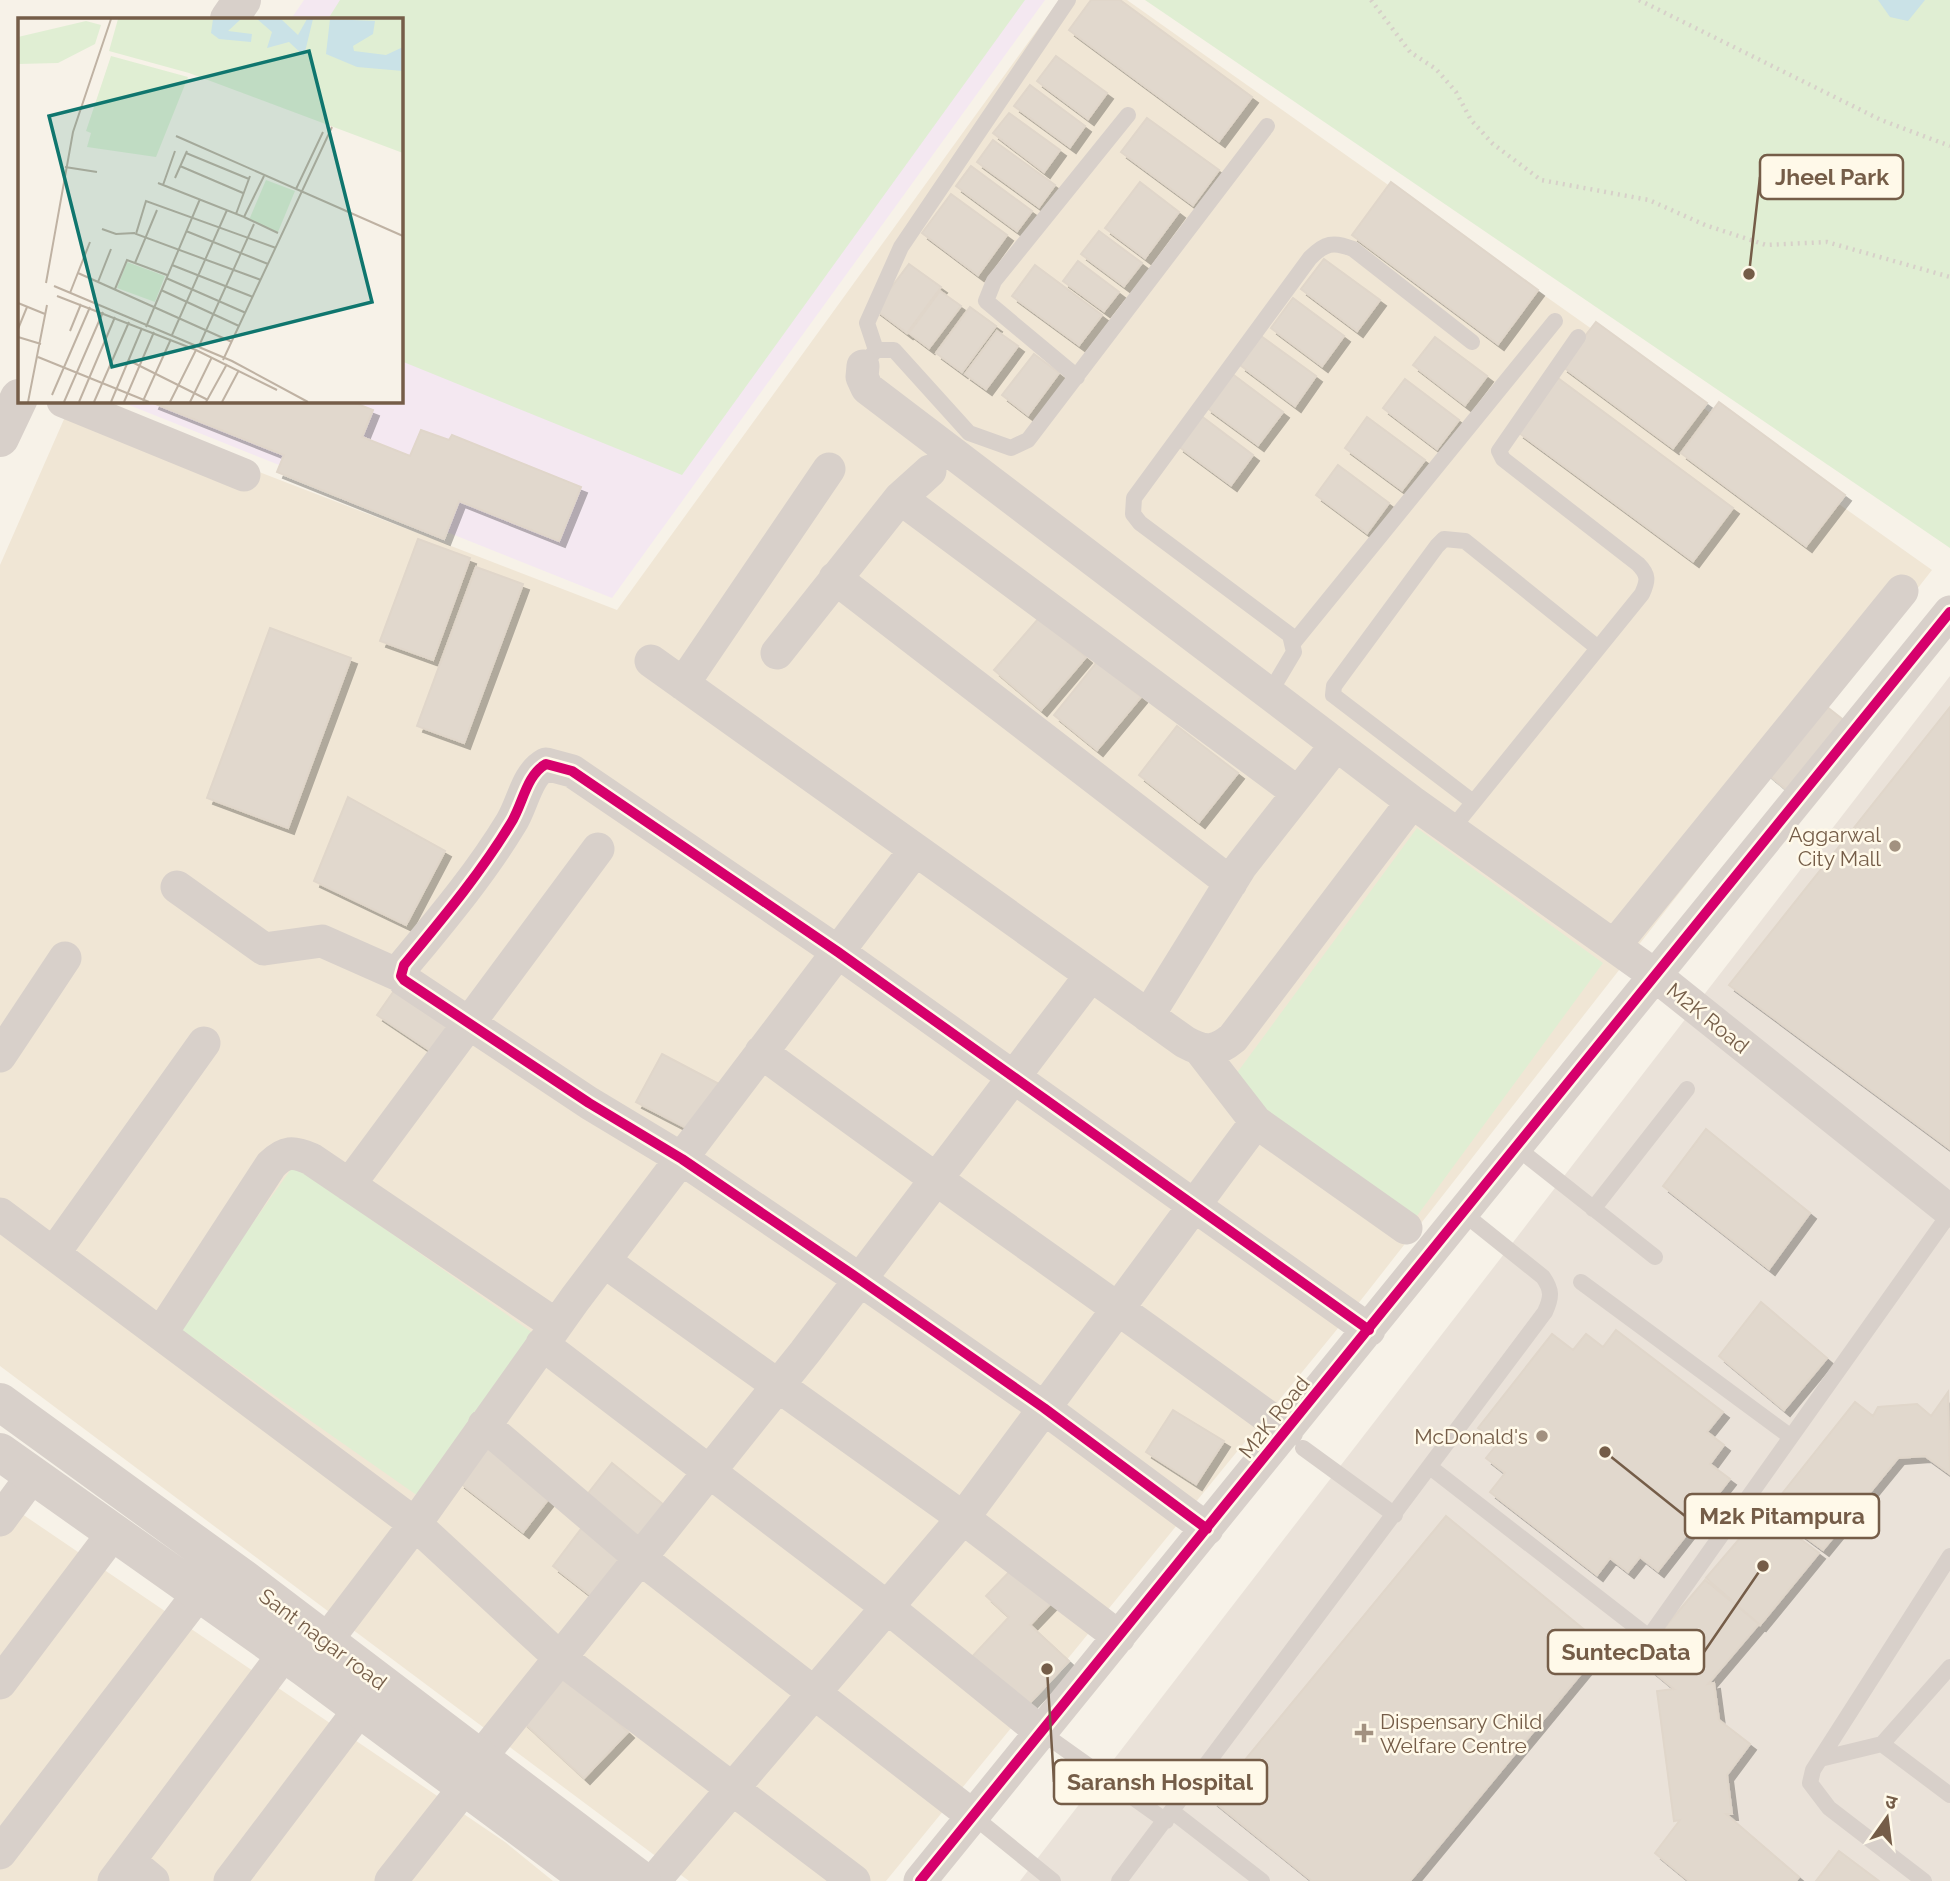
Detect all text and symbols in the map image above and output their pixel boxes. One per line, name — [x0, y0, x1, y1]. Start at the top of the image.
inset map — [18, 18, 402, 402]
callout: Jheel Park — [1760, 155, 1903, 199]
text: Jheel Park — [1775, 163, 1889, 190]
place label: Aggarwal City Mall — [1788, 822, 1881, 871]
marker: Aggarwal City Mall — [1887, 838, 1903, 854]
street label: M2K Road — [1662, 977, 1754, 1059]
street label: M2K Road — [1233, 1371, 1315, 1463]
place label: McDonald's — [1414, 1424, 1528, 1449]
marker: McDonald's — [1534, 1428, 1550, 1444]
callout: M2k Pitampura — [1685, 1494, 1879, 1538]
text: M2k Pitampura — [1699, 1502, 1865, 1529]
street label: Sant nagar road — [254, 1583, 392, 1695]
callout: SuntecData — [1548, 1630, 1704, 1674]
text: SuntecData — [1562, 1638, 1690, 1665]
place label: Dispensary Child Welfare Centre — [1380, 1709, 1542, 1758]
marker: Dispensary Child Welfare Centre — [1354, 1723, 1374, 1743]
callout: Saransh Hospital — [1054, 1760, 1267, 1804]
text: Saransh Hospital — [1067, 1768, 1254, 1795]
north arrow — [1852, 1783, 1922, 1853]
text: उ — [1883, 1789, 1900, 1814]

